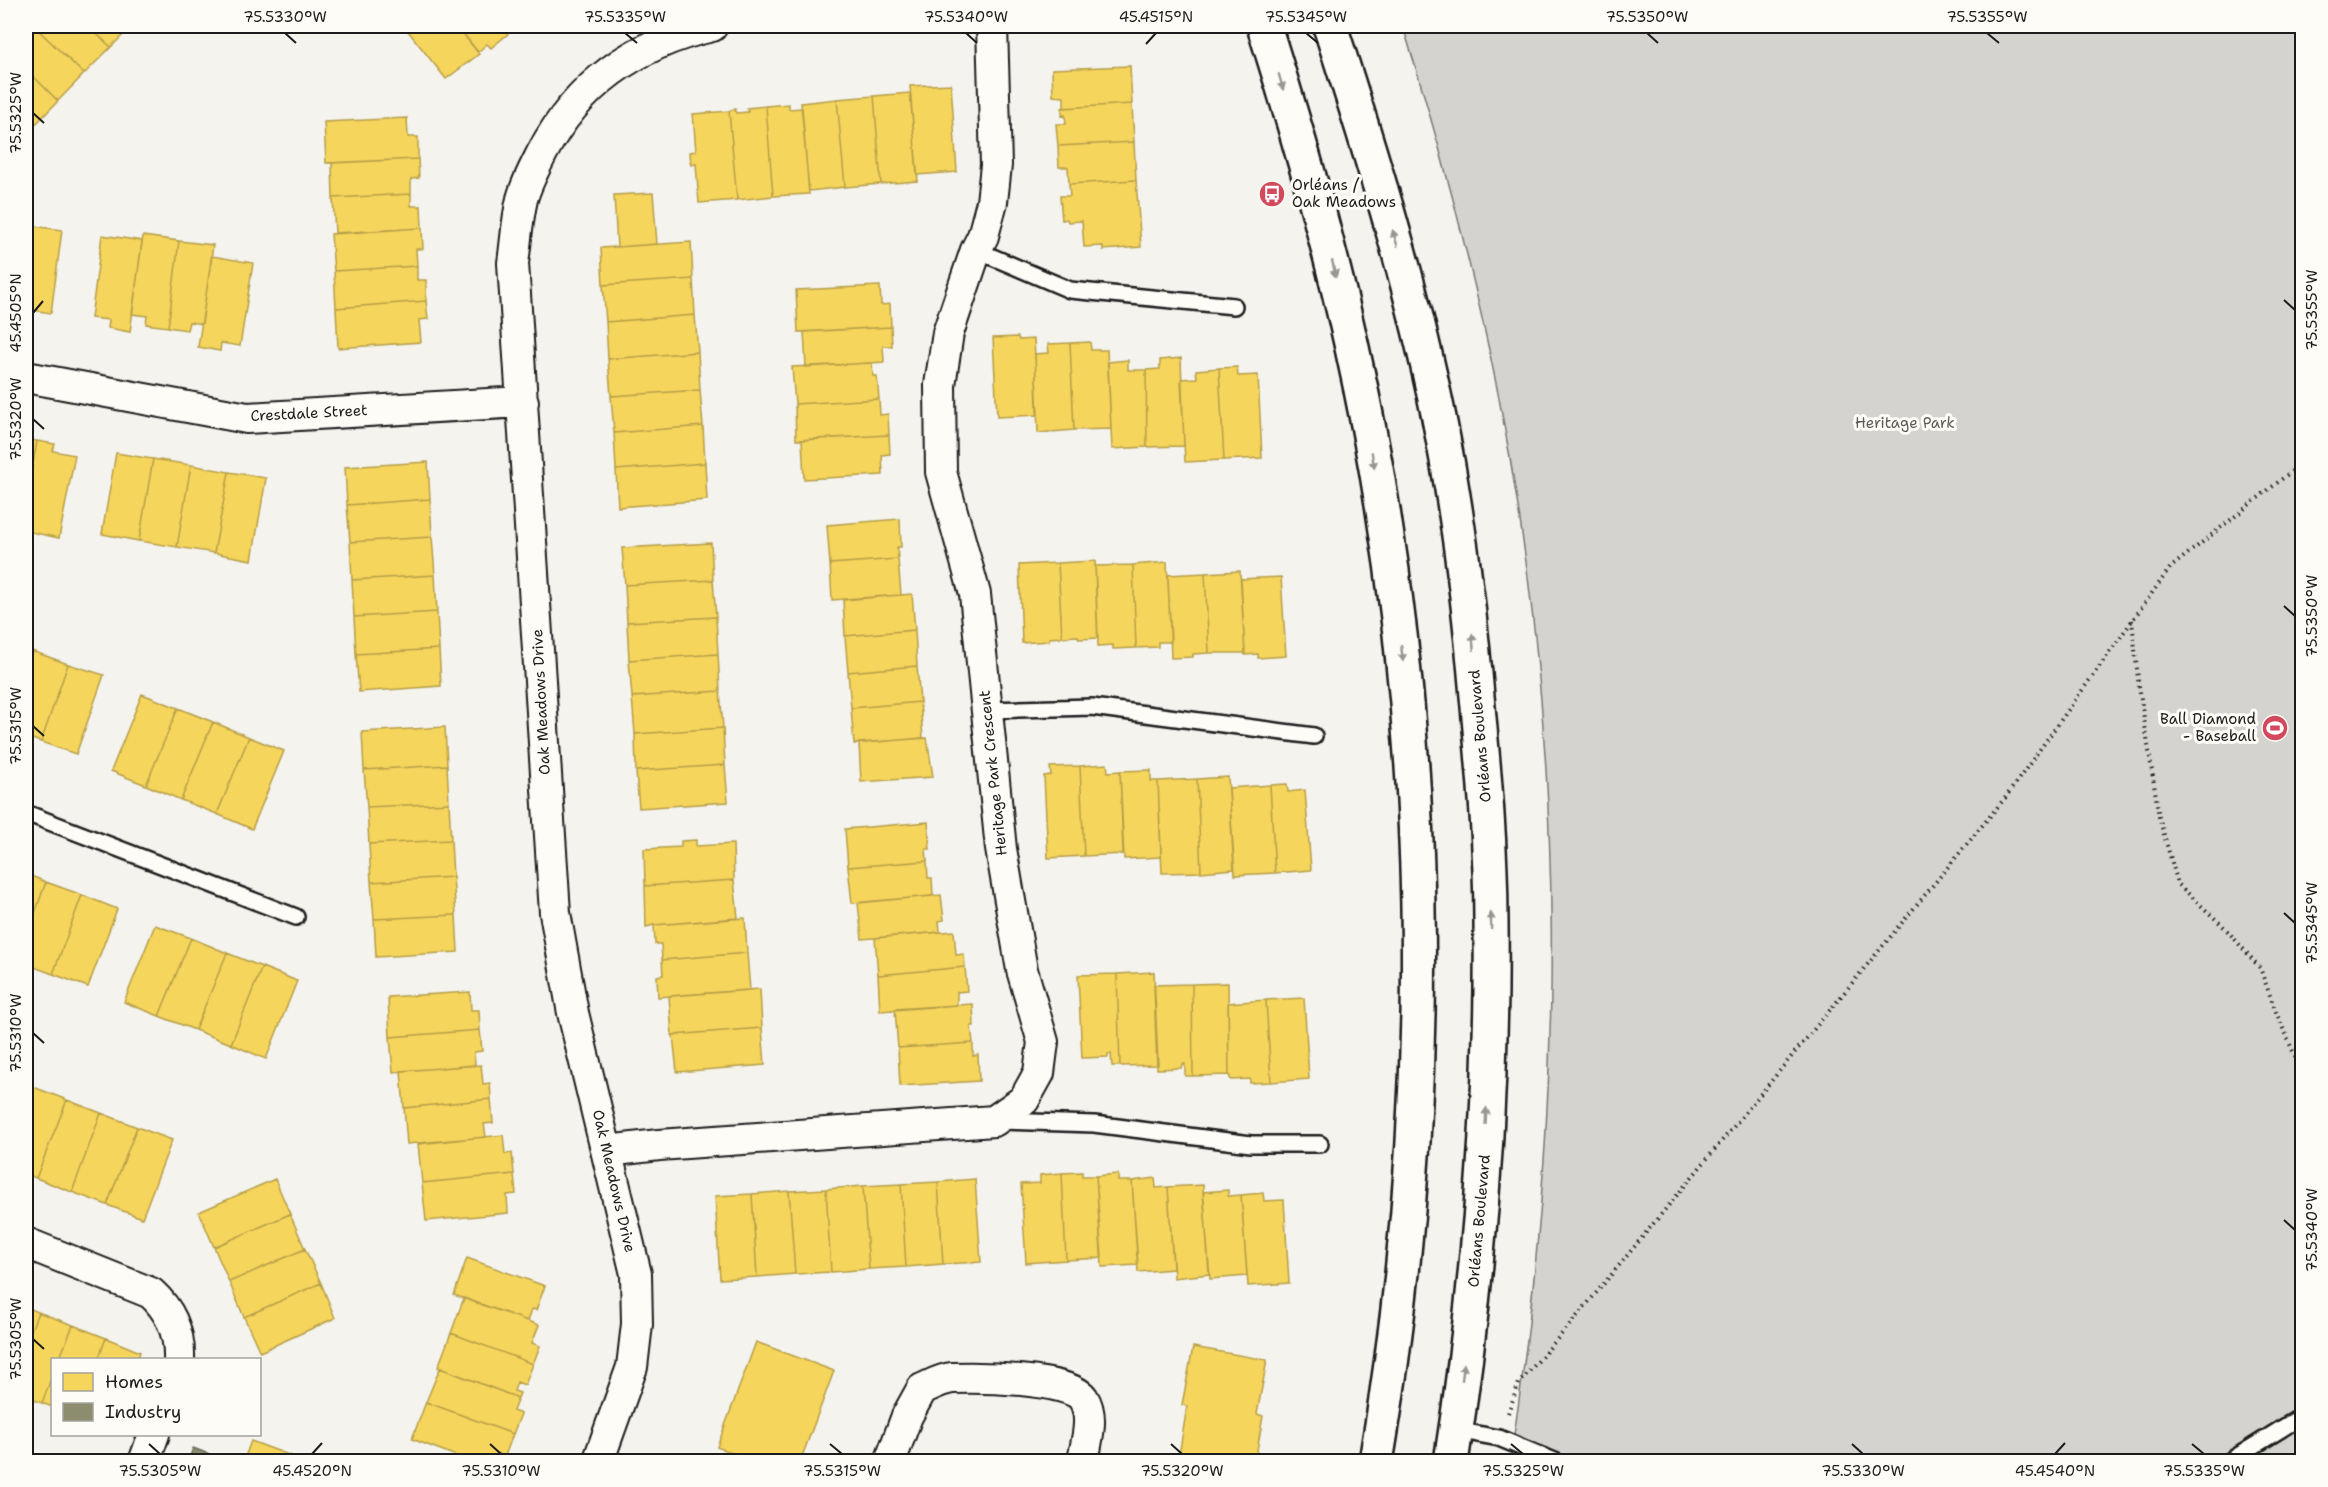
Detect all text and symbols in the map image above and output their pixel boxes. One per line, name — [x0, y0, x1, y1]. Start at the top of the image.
text: 75.5330°W — [243, 7, 327, 27]
text: 75.5335°W — [584, 7, 666, 27]
text: 75.5340°W — [924, 7, 1008, 27]
text: 45.4515°N — [1119, 7, 1193, 27]
text: 75.5345°W — [1265, 7, 1347, 27]
text: 75.5350°W — [1606, 7, 1688, 27]
text: 75.5355°W — [1946, 7, 2028, 27]
text: 75.5325°W — [6, 72, 26, 154]
one-way arrow — [1277, 73, 1286, 91]
place label: Orléans / Oak Meadows — [1292, 175, 1396, 212]
bus stop icon: Orléans / Oak Meadows — [1257, 179, 1287, 209]
one-way arrow — [1390, 229, 1399, 247]
one-way arrow — [1329, 260, 1339, 279]
text: 75.5355°W — [2302, 269, 2322, 351]
text: 45.4505°N — [6, 273, 26, 353]
text: 75.5320°W — [6, 377, 26, 461]
street label: Crestdale Street — [250, 400, 368, 426]
park label: Heritage Park — [1855, 413, 1955, 433]
one-way arrow — [1369, 451, 1378, 470]
text: 75.5350°W — [2302, 575, 2322, 657]
street label: Oak Meadows Drive — [527, 629, 555, 775]
one-way arrow — [1468, 633, 1478, 652]
one-way arrow — [1397, 644, 1406, 663]
street label: Orléans Boulevard — [1464, 668, 1496, 803]
text: 75.5315°W — [6, 687, 26, 765]
street label: Heritage Park Crescent — [974, 689, 1012, 857]
place label: Ball Diamond - Baseball — [2160, 709, 2256, 746]
sports icon: Ball Diamond - Baseball — [2260, 713, 2290, 743]
text: 75.5345°W — [2302, 882, 2322, 964]
one-way arrow — [1486, 911, 1496, 930]
text: 75.5310°W — [6, 993, 26, 1073]
one-way arrow — [1482, 1106, 1491, 1125]
street label: Oak Meadows Drive — [588, 1108, 640, 1254]
street label: Orléans Boulevard — [1463, 1153, 1495, 1288]
text: 75.5340°W — [2302, 1188, 2322, 1272]
text: 75.5305°W — [6, 1298, 26, 1380]
legend — [51, 1358, 261, 1436]
one-way arrow — [1458, 1363, 1468, 1382]
text: Homes — [105, 1370, 163, 1394]
text: Industry — [105, 1400, 181, 1424]
text: 75.5305°W — [119, 1461, 201, 1481]
text: 45.4520°N — [272, 1461, 352, 1481]
text: 75.5310°W — [461, 1461, 541, 1481]
text: 75.5315°W — [803, 1461, 881, 1481]
text: 75.5320°W — [1140, 1461, 1224, 1481]
text: 75.5325°W — [1482, 1461, 1564, 1481]
text: 75.5330°W — [1821, 1461, 1905, 1481]
text: 45.4540°N — [2015, 1461, 2095, 1481]
text: 75.5335°W — [2163, 1461, 2245, 1481]

